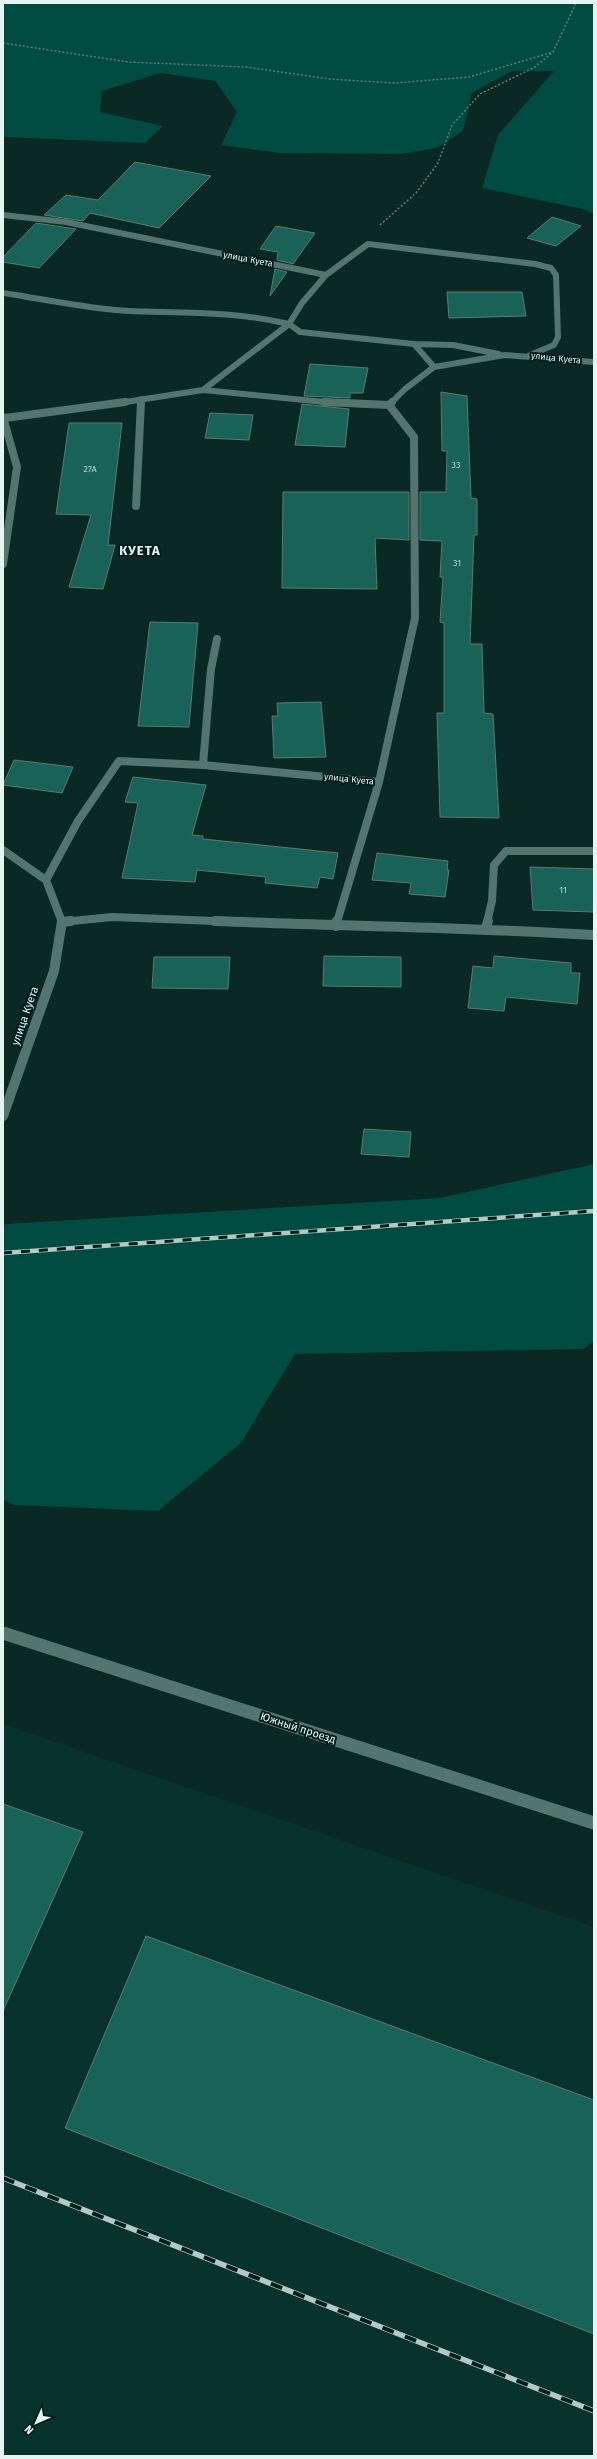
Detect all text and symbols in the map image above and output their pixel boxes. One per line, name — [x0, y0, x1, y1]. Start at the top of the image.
street label: улица Куета — [222, 249, 274, 269]
street label: улица Куета — [530, 350, 582, 366]
house number: 33 — [452, 460, 460, 470]
house number: 27А — [83, 464, 97, 474]
district label: КУЕТА — [119, 543, 161, 558]
house number: 31 — [453, 558, 461, 568]
street label: улица Куета — [323, 771, 375, 787]
house number: 11 — [559, 885, 567, 895]
street label: улица Куета — [9, 985, 41, 1047]
street label: Южный проезд — [259, 1710, 337, 1746]
north arrow — [16, 2403, 56, 2443]
text: N — [22, 2423, 36, 2437]

